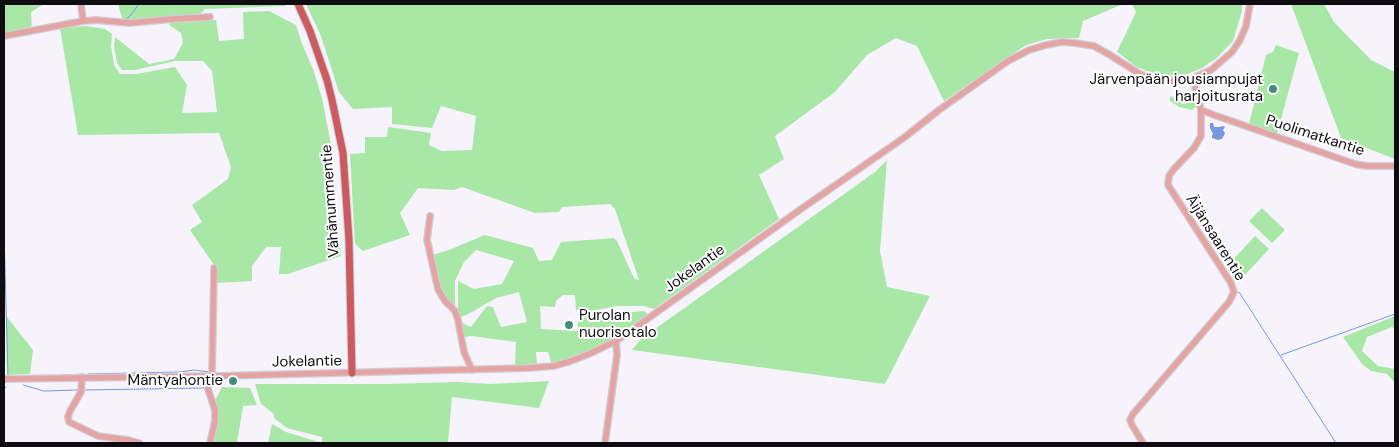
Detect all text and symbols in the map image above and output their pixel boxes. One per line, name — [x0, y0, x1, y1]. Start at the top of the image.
place label: Järvenpään jousiampujat harjoitusrata — [1090, 71, 1263, 106]
marker: Järvenpään jousiampujat harjoitusrata — [1267, 83, 1279, 95]
street label: Puolimatkantie — [1263, 112, 1367, 160]
street label: Vähänummentie — [318, 144, 344, 258]
street label: Äijänsaarentie — [1181, 192, 1249, 284]
street label: Jokelantie — [661, 241, 729, 297]
place label: Purolan nuorisotalo — [579, 307, 657, 342]
marker: Purolan nuorisotalo — [563, 319, 575, 331]
street label: Jokelantie — [272, 352, 342, 372]
place label: Mäntyahontie — [128, 372, 223, 390]
marker: Mäntyahontie — [227, 375, 239, 387]

